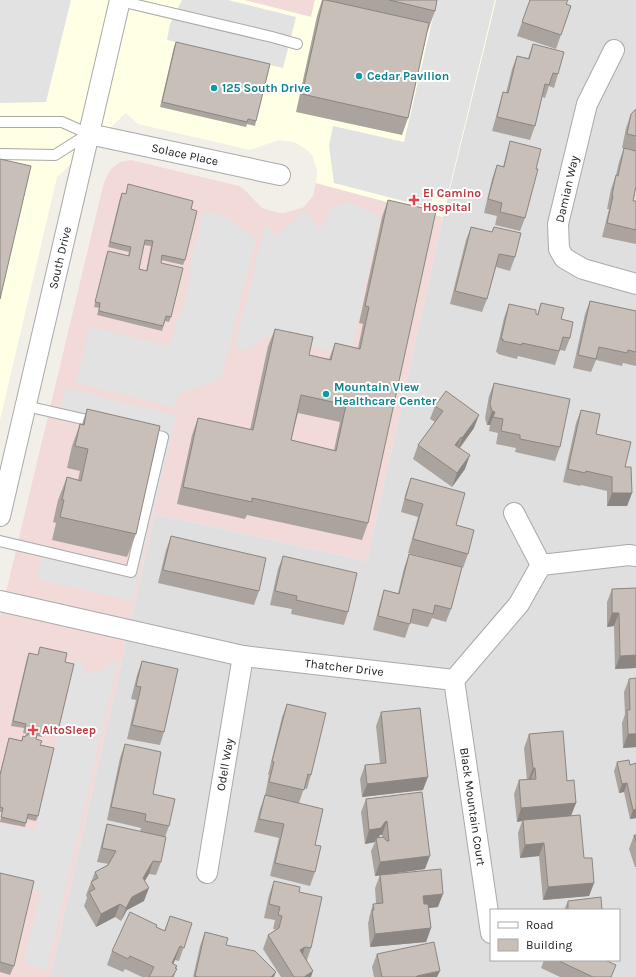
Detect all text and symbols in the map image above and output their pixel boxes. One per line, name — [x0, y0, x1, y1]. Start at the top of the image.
place label: Cedar Pavilion — [367, 69, 449, 83]
marker: Cedar Pavilion — [354, 71, 364, 81]
place label: 125 South Drive — [222, 81, 310, 95]
marker: 125 South Drive — [209, 83, 219, 93]
street label: Solace Place — [150, 141, 220, 169]
street label: Damian Way — [552, 154, 582, 224]
place label: El Camino Hospital — [423, 186, 481, 214]
marker: El Camino Hospital — [408, 194, 420, 206]
street label: South Drive — [46, 225, 74, 291]
place label: Mountain View Healthcare Center — [334, 380, 437, 408]
marker: Mountain View Healthcare Center — [321, 389, 331, 399]
street label: Thatcher Drive — [304, 656, 384, 679]
place label: AltoSleep — [42, 723, 96, 737]
marker: AltoSleep — [27, 724, 39, 736]
street label: Odell Way — [214, 737, 236, 792]
street label: Black Mountain Court — [457, 747, 488, 867]
legend — [490, 909, 620, 961]
text: Road — [526, 918, 554, 932]
text: Building — [526, 938, 573, 952]

